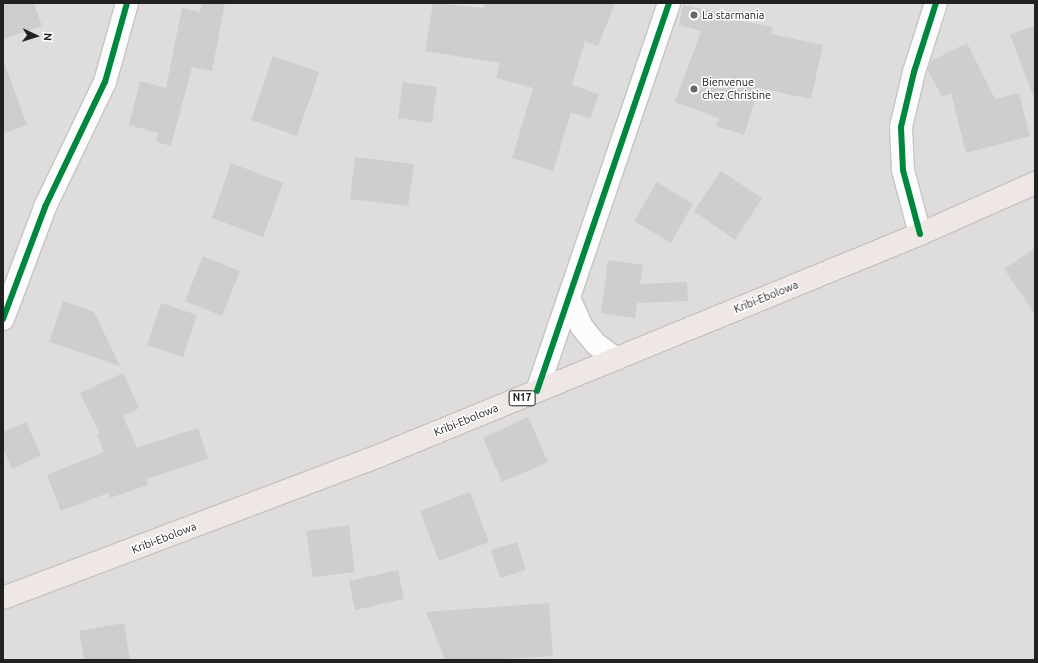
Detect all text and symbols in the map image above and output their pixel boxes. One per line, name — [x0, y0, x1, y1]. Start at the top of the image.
place label: La starmania — [702, 8, 764, 22]
marker: La starmania — [689, 10, 699, 20]
north arrow — [16, 16, 56, 56]
text: N — [42, 32, 54, 41]
place label: Bienvenue chez Christine — [702, 76, 771, 102]
marker: Bienvenue chez Christine — [689, 84, 699, 94]
street label: Kribi-Ebolowa — [732, 278, 800, 316]
road number: N17 — [508, 390, 536, 406]
street label: Kribi-Ebolowa — [432, 401, 500, 439]
street label: Kribi-Ebolowa — [130, 520, 198, 556]

